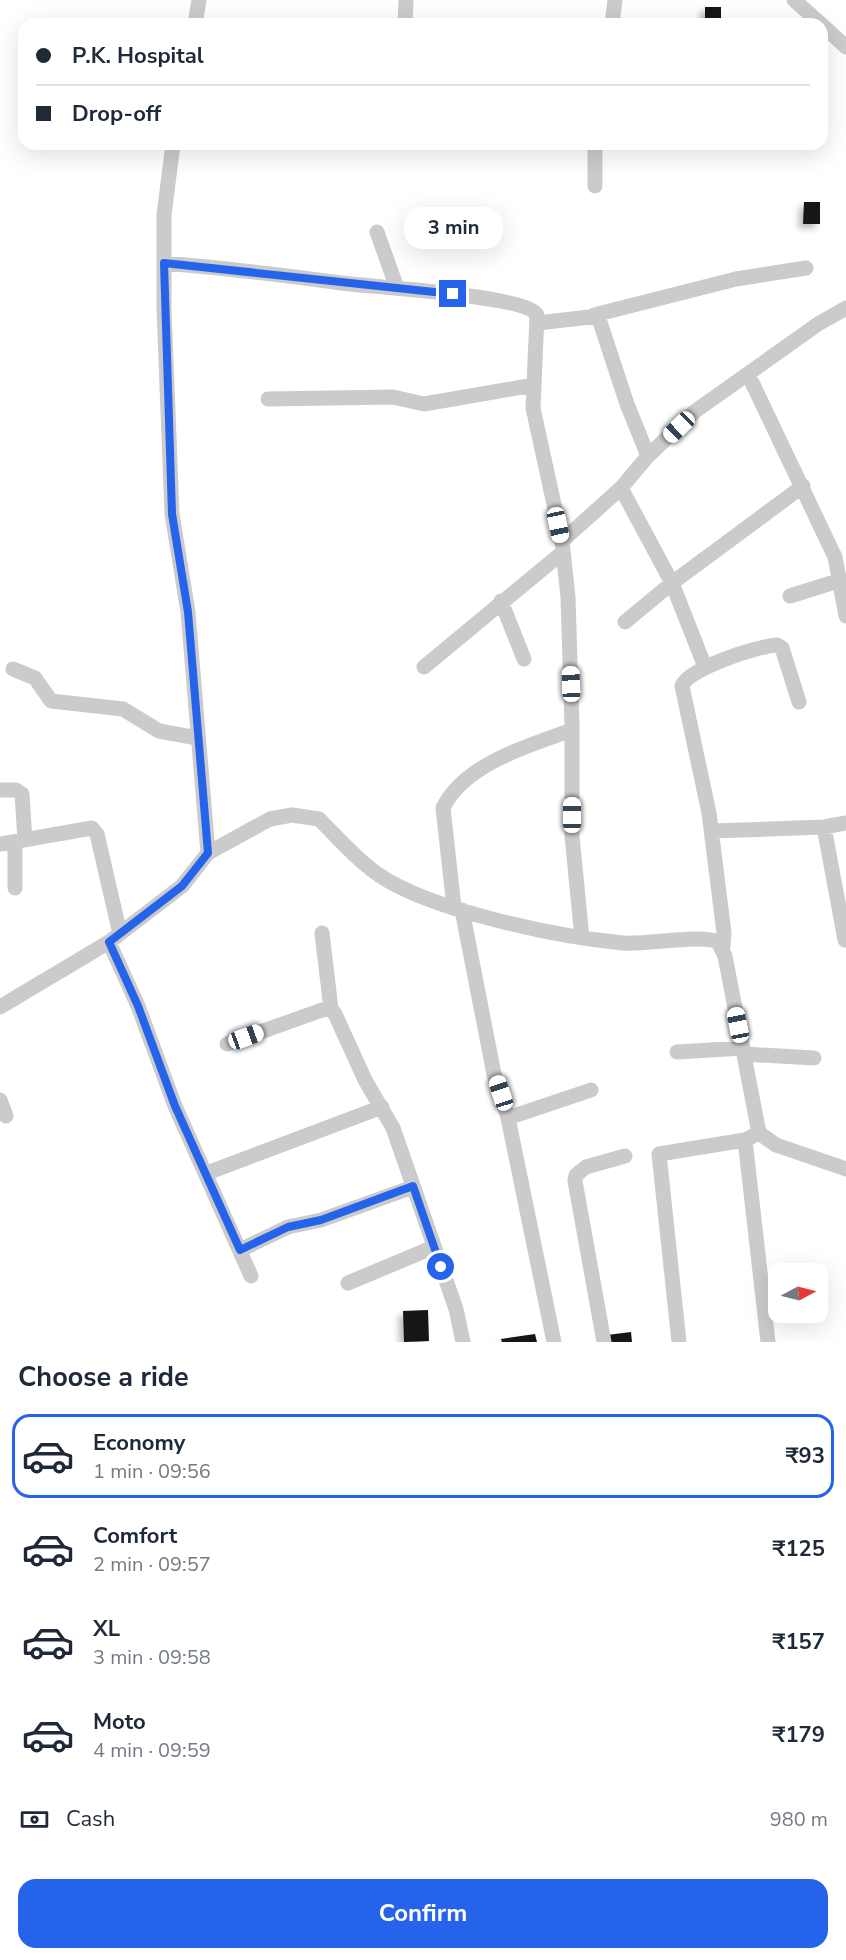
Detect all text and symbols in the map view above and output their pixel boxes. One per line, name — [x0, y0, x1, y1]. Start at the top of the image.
text: P.K. Hospital — [72, 41, 204, 71]
text: Drop-off — [72, 99, 161, 129]
callout: 3 min — [404, 207, 502, 249]
text: 3 min — [428, 214, 479, 241]
route end — [439, 280, 466, 307]
car — [660, 408, 698, 446]
car — [545, 506, 571, 544]
car — [561, 666, 581, 702]
car — [563, 797, 581, 833]
car — [726, 1006, 750, 1044]
car — [226, 1022, 266, 1052]
car — [487, 1073, 515, 1113]
route start — [427, 1253, 454, 1280]
north arrow — [768, 1263, 828, 1323]
map controls — [768, 1263, 828, 1323]
text: Choose a ride — [18, 1359, 189, 1396]
text: Economy — [93, 1428, 185, 1458]
icon: car — [21, 1429, 75, 1483]
text: ₹93 — [785, 1441, 825, 1471]
text: 1 min · 09:56 — [93, 1458, 211, 1485]
text: Comfort — [93, 1521, 177, 1551]
icon: car — [21, 1522, 75, 1576]
text: ₹125 — [772, 1534, 825, 1564]
text: 2 min · 09:57 — [93, 1551, 211, 1578]
text: XL — [93, 1614, 120, 1644]
icon: car — [21, 1615, 75, 1669]
text: ₹157 — [772, 1627, 825, 1657]
text: 3 min · 09:58 — [93, 1644, 211, 1671]
text: Moto — [93, 1707, 146, 1737]
icon: car — [21, 1708, 75, 1762]
text: ₹179 — [772, 1720, 825, 1750]
text: 4 min · 09:59 — [93, 1737, 211, 1764]
icon: cash — [18, 1803, 51, 1836]
text: Cash — [66, 1804, 115, 1834]
text: 980 m — [770, 1806, 828, 1833]
button: Confirm — [18, 1879, 828, 1948]

